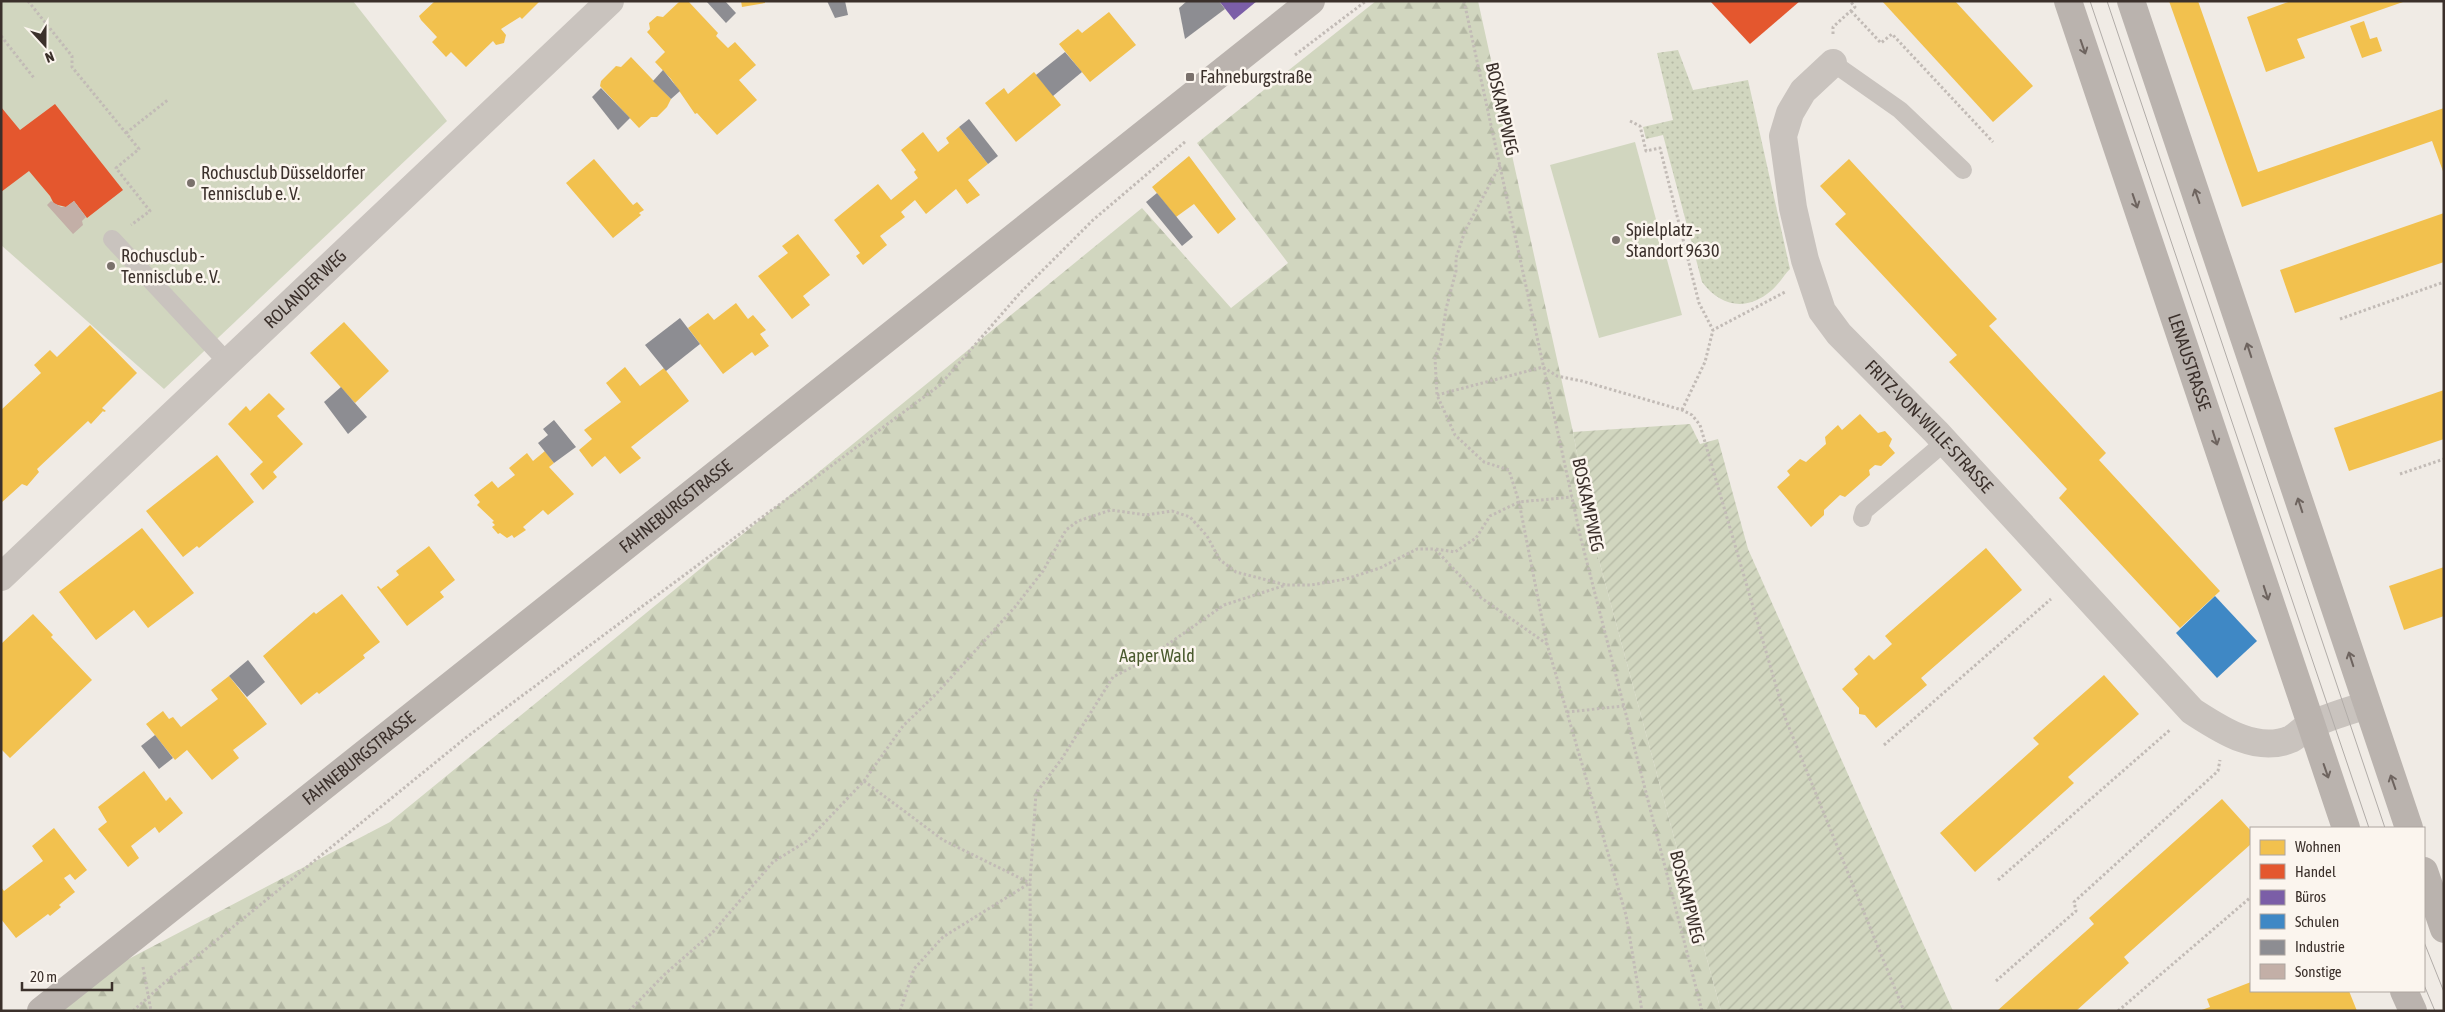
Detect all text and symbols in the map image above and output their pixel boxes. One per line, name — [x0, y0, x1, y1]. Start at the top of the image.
north arrow — [20, 20, 70, 70]
one-way arrow — [2079, 39, 2089, 55]
text: N — [43, 48, 56, 66]
street label: BOSKAMPWEG — [1482, 60, 1523, 158]
place label: Fahneburgstraße — [1200, 66, 1312, 87]
marker: Fahneburgstraße — [1184, 71, 1196, 83]
place label: Rochusclub Düsseldorfer Tennisclub e. V. — [201, 162, 366, 204]
marker: Rochusclub Düsseldorfer Tennisclub e. V. — [185, 177, 197, 189]
one-way arrow — [2192, 189, 2201, 205]
one-way arrow — [2131, 193, 2141, 209]
place label: Spielplatz - Standort 9630 — [1626, 219, 1719, 261]
marker: Spielplatz - Standort 9630 — [1610, 234, 1622, 246]
place label: Rochusclub - Tennisclub e. V. — [121, 245, 220, 287]
street label: ROLANDER WEG — [260, 245, 351, 333]
marker: Rochusclub - Tennisclub e. V. — [105, 260, 117, 272]
street label: LENAUSTRASSE — [2164, 311, 2216, 413]
one-way arrow — [2244, 343, 2253, 359]
street label: FRITZ-VON-WILLE-STRASSE — [1861, 356, 1998, 497]
one-way arrow — [2211, 430, 2220, 446]
street label: FAHNEBURGSTRASSE — [615, 454, 736, 557]
street label: BOSKAMPWEG — [1568, 456, 1609, 554]
one-way arrow — [2295, 497, 2304, 513]
one-way arrow — [2262, 584, 2272, 600]
park label: Aaper Wald — [1119, 645, 1195, 666]
one-way arrow — [2346, 651, 2356, 667]
street label: FAHNEBURGSTRASSE — [298, 706, 419, 809]
one-way arrow — [2322, 762, 2332, 778]
one-way arrow — [2388, 775, 2397, 790]
legend — [2250, 827, 2425, 992]
text: Wohnen — [2295, 838, 2341, 855]
street label: BOSKAMPWEG — [1666, 848, 1709, 946]
text: Handel — [2295, 863, 2336, 880]
text: Büros — [2295, 888, 2326, 905]
text: Schulen — [2295, 913, 2339, 930]
text: Industrie — [2295, 938, 2345, 955]
scale bar — [22, 960, 112, 992]
text: Sonstige — [2295, 963, 2342, 980]
text: 20 m — [30, 968, 57, 985]

